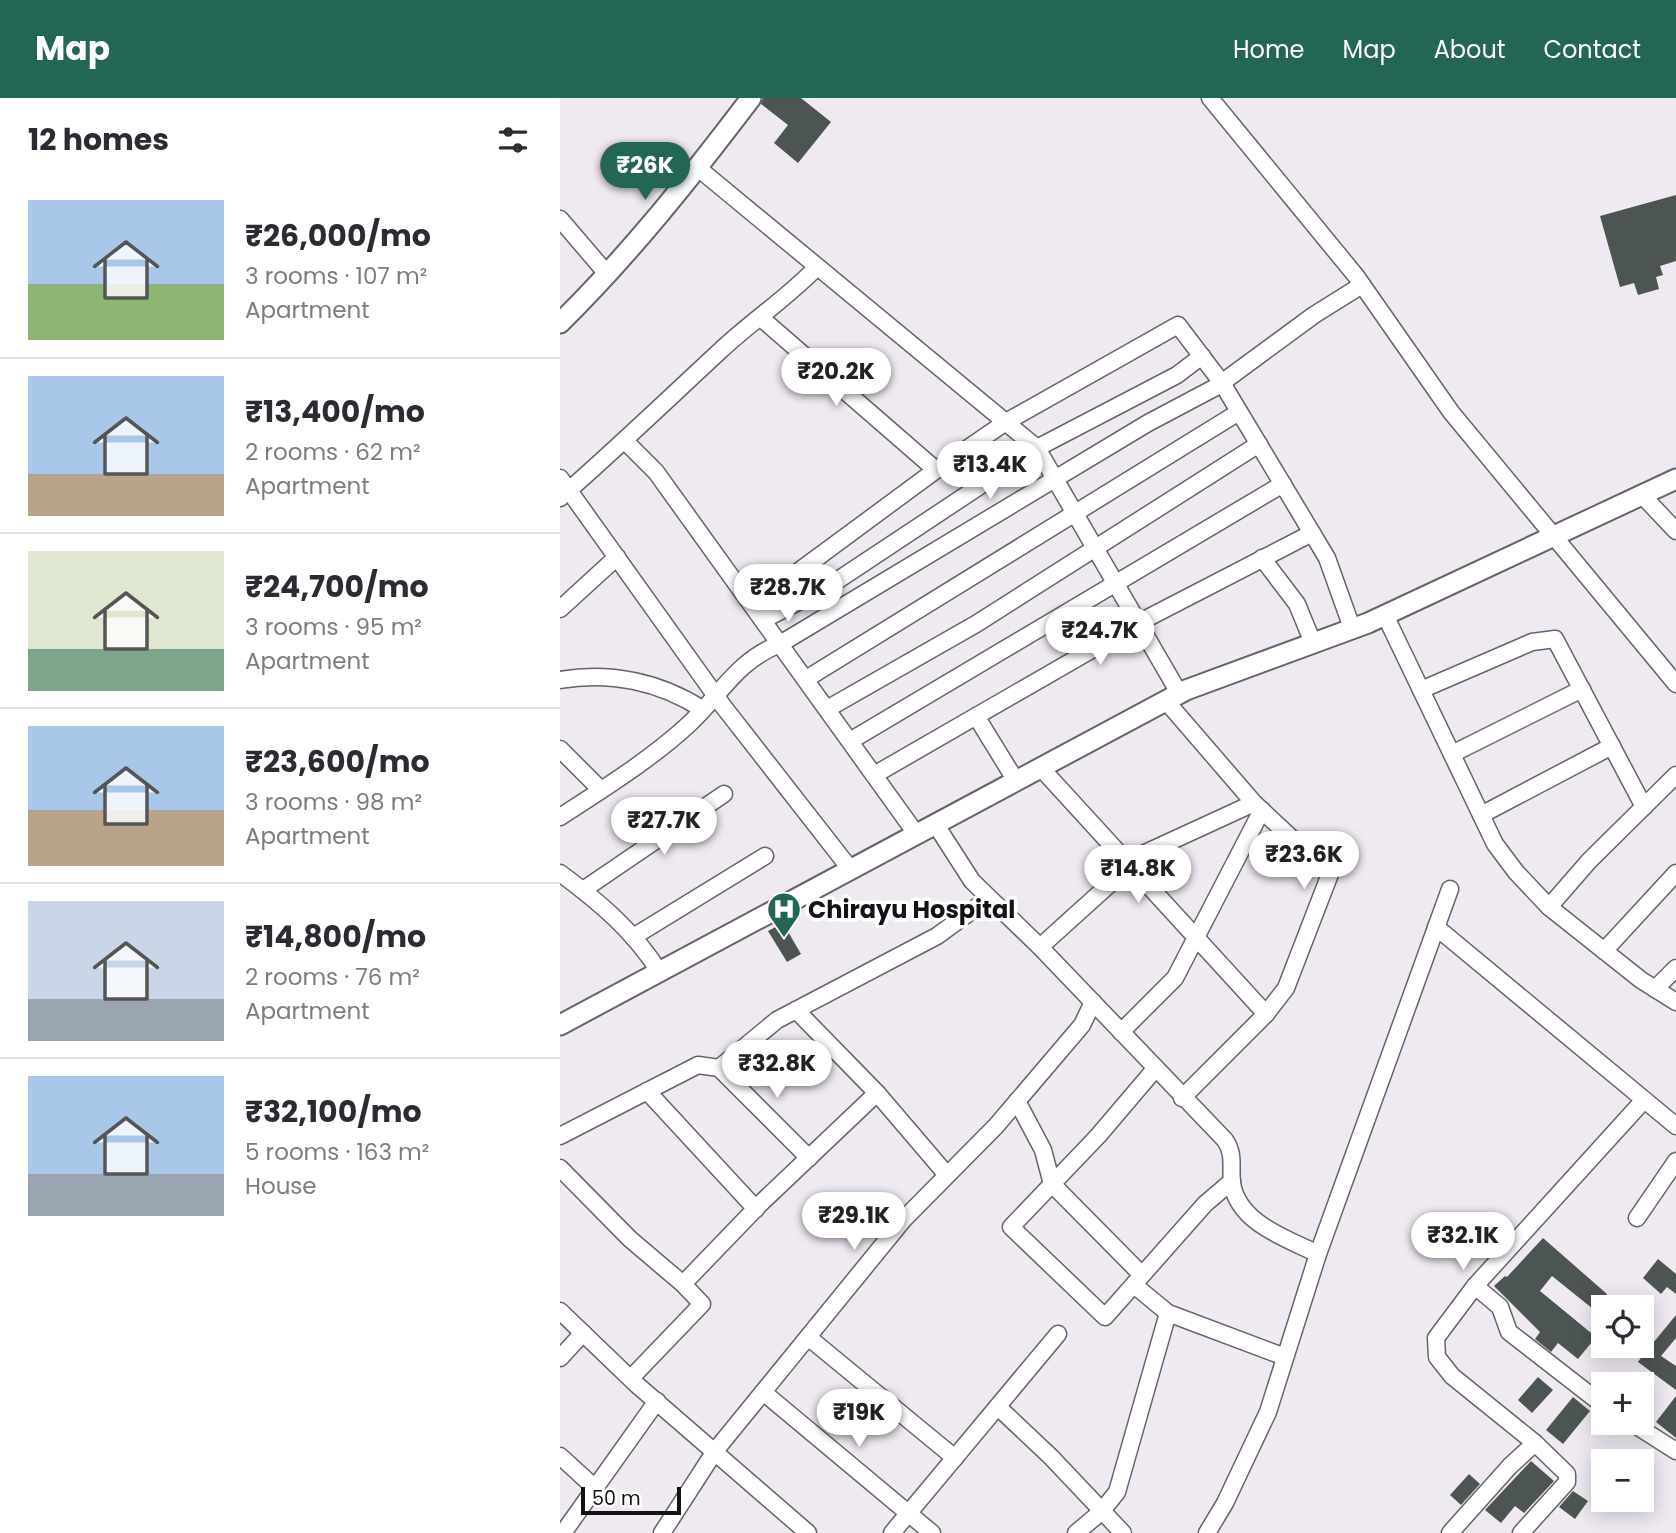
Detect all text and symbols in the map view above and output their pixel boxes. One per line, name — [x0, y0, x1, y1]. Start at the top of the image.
text: Map — [35, 25, 110, 72]
text: Home — [1233, 33, 1305, 66]
text: Map — [1343, 33, 1396, 66]
text: About — [1434, 33, 1505, 66]
text: Contact — [1543, 33, 1641, 66]
text: 12 homes — [28, 118, 169, 161]
icon: filters — [494, 121, 532, 159]
pin: ₹26K — [604, 142, 686, 202]
text: ₹26K — [616, 149, 674, 181]
text: ₹26,000/mo — [245, 214, 431, 257]
icon: home — [84, 228, 168, 312]
text: 3 rooms · 107 m² — [245, 260, 427, 292]
text: Apartment — [245, 294, 370, 326]
pin: ₹20.2K — [779, 348, 893, 408]
text: ₹20.2K — [797, 355, 875, 387]
text: ₹13,400/mo — [245, 390, 425, 433]
icon: home — [84, 404, 168, 488]
text: 2 rooms · 62 m² — [245, 436, 421, 468]
pin: ₹13.4K — [933, 442, 1047, 501]
text: ₹13.4K — [953, 448, 1027, 480]
text: Apartment — [245, 470, 370, 502]
pin: ₹28.7K — [731, 564, 845, 624]
text: ₹24,700/mo — [245, 565, 429, 608]
text: ₹28.7K — [750, 571, 826, 603]
icon: home — [84, 579, 168, 663]
pin: ₹24.7K — [1043, 608, 1157, 667]
text: 3 rooms · 95 m² — [245, 611, 422, 643]
text: ₹24.7K — [1061, 614, 1139, 646]
text: Apartment — [245, 645, 370, 677]
text: ₹23,600/mo — [245, 740, 430, 783]
icon: home — [84, 754, 168, 838]
text: 3 rooms · 98 m² — [245, 786, 422, 818]
pin: ₹27.7K — [607, 798, 721, 857]
text: ₹27.7K — [627, 804, 701, 836]
text: Apartment — [245, 820, 370, 852]
pin: ₹23.6K — [1247, 832, 1361, 891]
text: ₹23.6K — [1265, 838, 1343, 870]
pin: ₹14.8K — [1081, 846, 1195, 905]
text: ₹14.8K — [1100, 852, 1176, 884]
hospital icon: Chirayu Hospital — [765, 890, 803, 939]
place label: Chirayu Hospital — [808, 893, 1015, 926]
text: ₹14,800/mo — [245, 915, 426, 958]
icon: home — [84, 929, 168, 1013]
text: 2 rooms · 76 m² — [245, 961, 420, 993]
text: Apartment — [245, 995, 370, 1027]
pin: ₹32.8K — [720, 1040, 834, 1100]
text: ₹32.8K — [738, 1047, 816, 1079]
text: ₹32,100/mo — [245, 1090, 422, 1133]
icon: home — [84, 1104, 168, 1188]
text: 5 rooms · 163 m² — [245, 1136, 429, 1168]
text: House — [245, 1170, 317, 1202]
pin: ₹29.1K — [797, 1192, 911, 1252]
text: ₹29.1K — [818, 1199, 890, 1231]
pin: ₹32.1K — [1406, 1212, 1520, 1272]
text: ₹32.1K — [1427, 1219, 1499, 1251]
map controls — [1591, 1295, 1654, 1512]
button: locate — [1591, 1295, 1654, 1358]
button: + — [1591, 1372, 1654, 1435]
pin: ₹19K — [818, 1390, 900, 1449]
text: ₹19K — [833, 1396, 885, 1428]
button: − — [1591, 1449, 1654, 1512]
scale bar — [581, 1484, 681, 1516]
text: 50 m — [592, 1485, 641, 1512]

